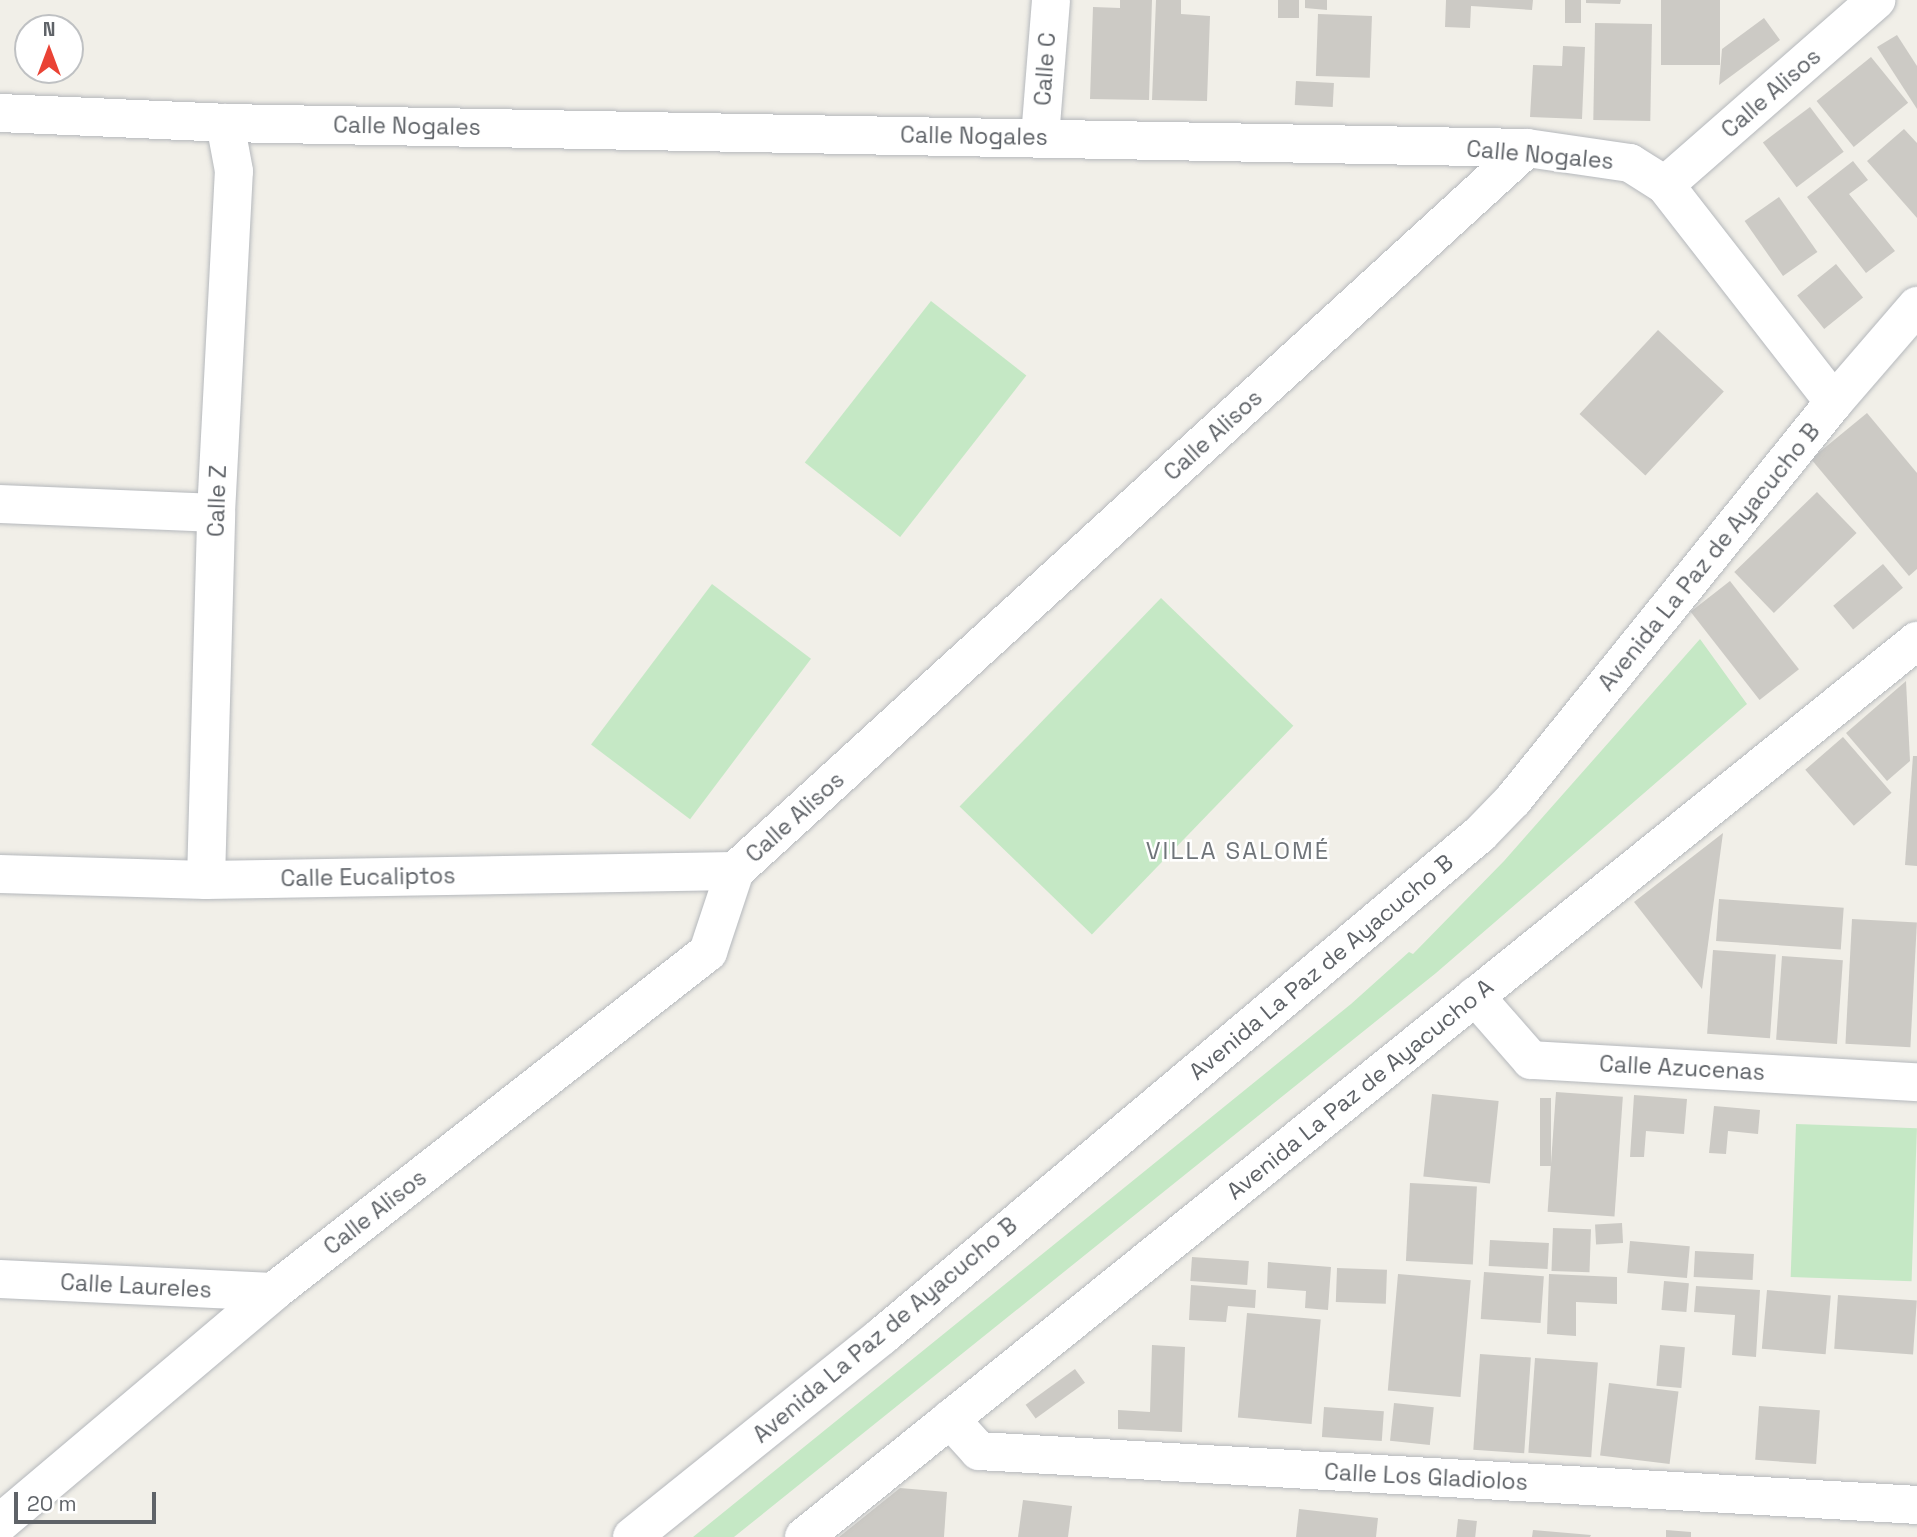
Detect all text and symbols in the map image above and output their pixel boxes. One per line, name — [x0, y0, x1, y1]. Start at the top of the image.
north arrow — [14, 14, 84, 84]
text: N — [43, 17, 55, 42]
street label: Calle C — [1029, 31, 1061, 107]
street label: Calle Alisos — [1716, 42, 1826, 144]
street label: Calle Nogales — [333, 111, 481, 141]
street label: Calle Nogales — [900, 121, 1048, 151]
street label: Calle Nogales — [1465, 135, 1615, 175]
street label: Calle Alisos — [1158, 384, 1268, 486]
street label: Avenida La Paz de Ayacucho B — [1592, 418, 1826, 696]
street label: Calle Z — [202, 465, 232, 537]
street label: Calle Alisos — [740, 766, 850, 868]
district label: VILLA SALOMÉ — [1147, 837, 1329, 865]
street label: Avenida La Paz de Ayacucho B — [1183, 848, 1459, 1086]
street label: Calle Eucaliptos — [280, 862, 456, 892]
street label: Avenida La Paz de Ayacucho A — [1221, 973, 1499, 1205]
street label: Calle Azucenas — [1598, 1050, 1766, 1086]
street label: Calle Alisos — [318, 1163, 432, 1261]
street label: Avenida La Paz de Ayacucho B — [747, 1211, 1023, 1449]
street label: Calle Laureles — [60, 1268, 212, 1304]
street label: Calle Los Gladiolos — [1323, 1458, 1529, 1496]
scale bar — [18, 1478, 159, 1522]
text: 20 m — [27, 1490, 77, 1517]

